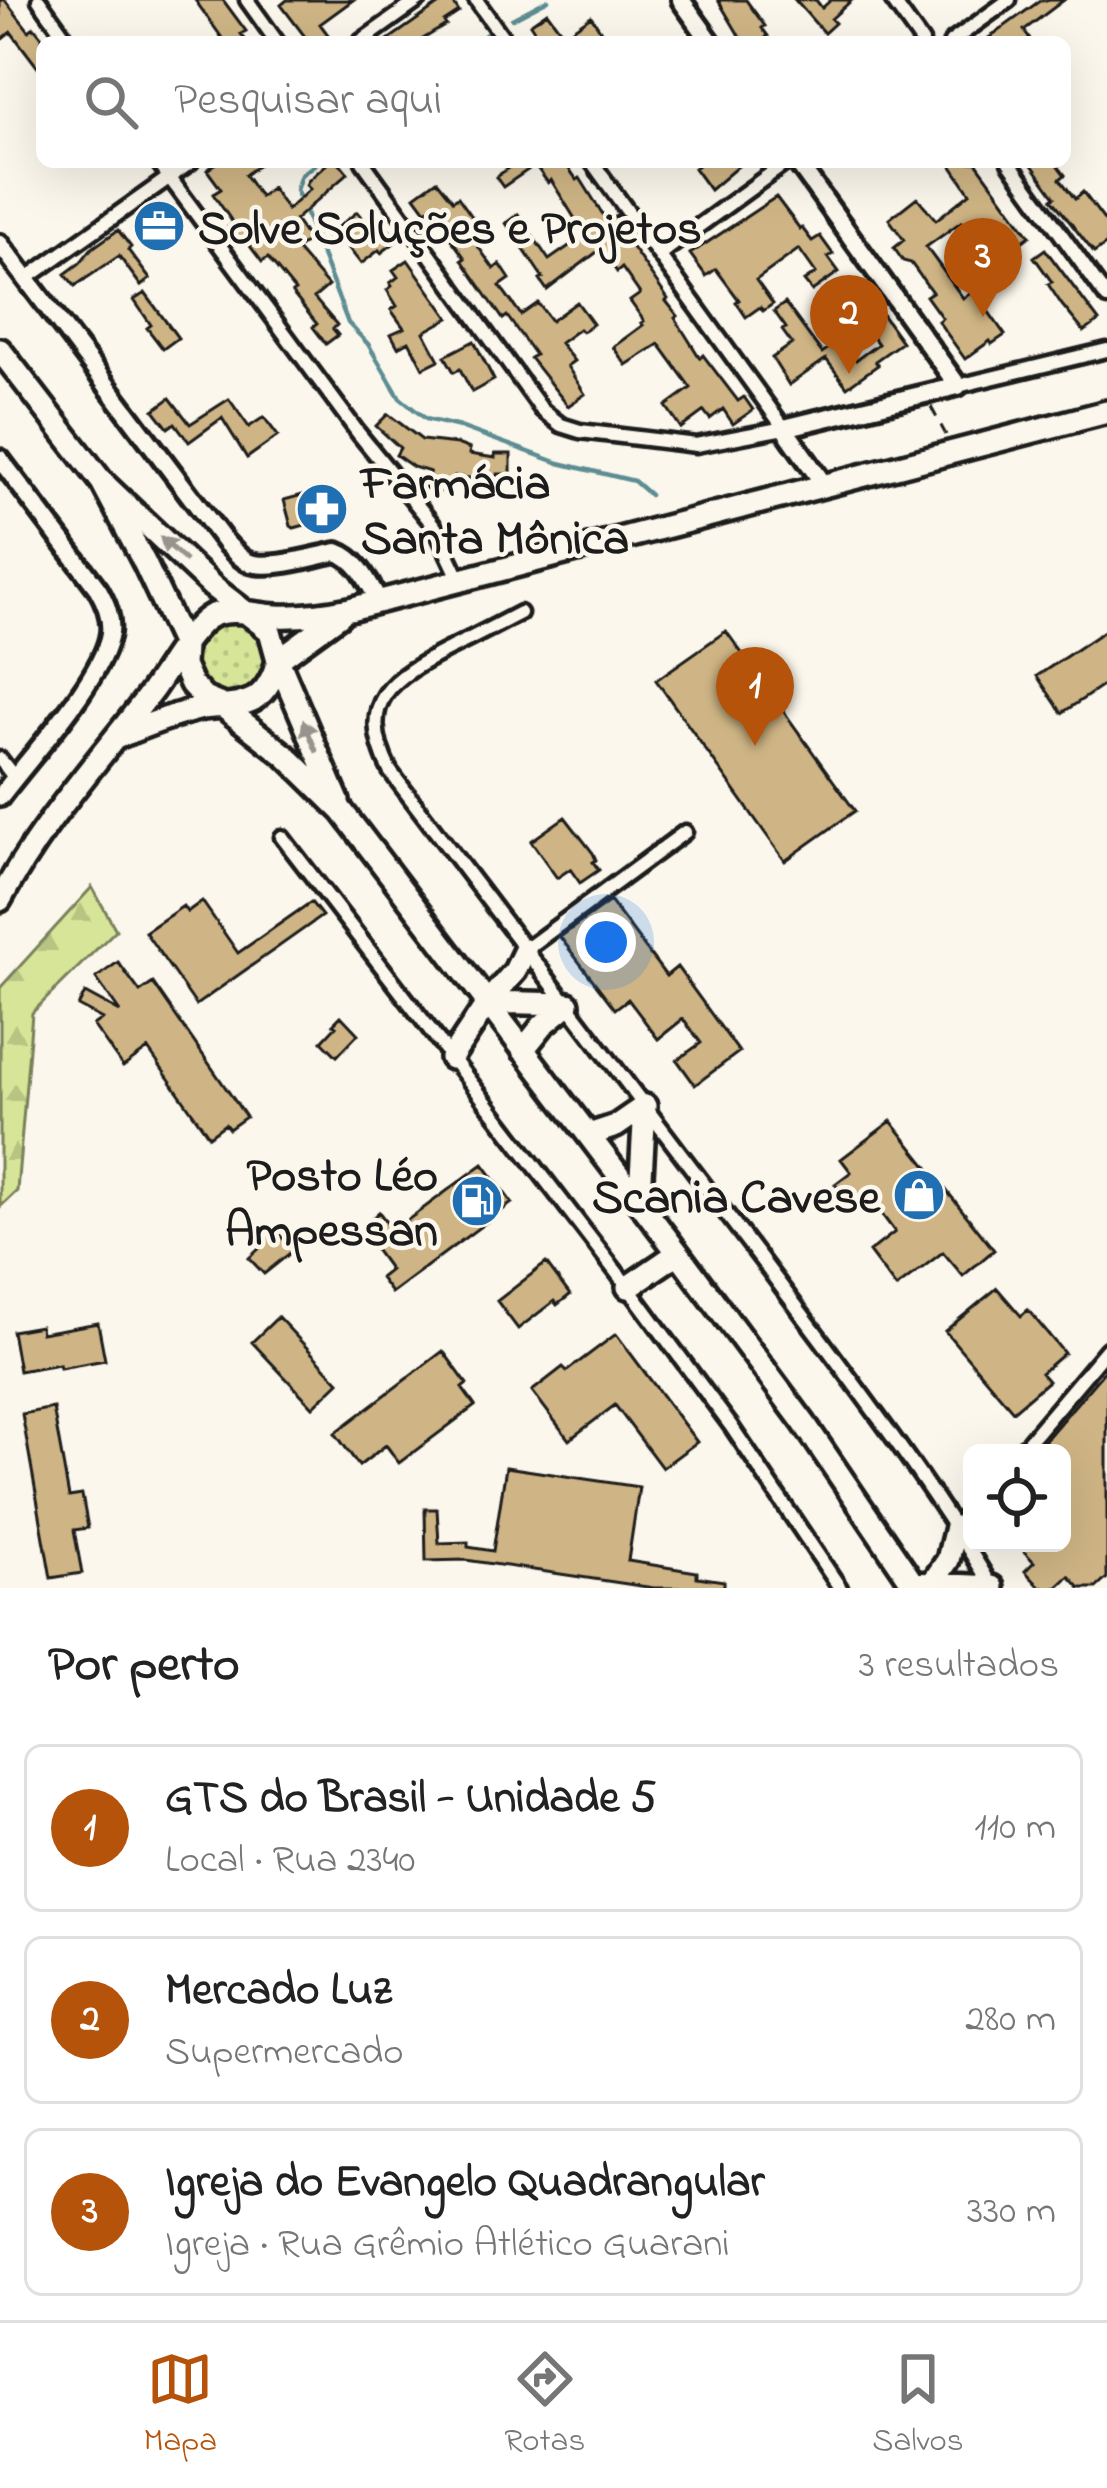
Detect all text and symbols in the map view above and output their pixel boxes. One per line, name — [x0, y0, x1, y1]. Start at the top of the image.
search box — [36, 36, 1071, 168]
icon: search — [78, 69, 144, 135]
text: Pesquisar aqui — [174, 69, 442, 135]
place label: Solve Soluções e Projetos — [198, 196, 702, 266]
office icon: Solve Soluções e Projetos — [131, 198, 187, 254]
pin: 3 — [944, 218, 1022, 317]
pin: 2 — [810, 275, 888, 374]
place label: Farmácia Santa Mônica — [359, 451, 629, 576]
pharmacy icon: Farmácia Santa Mônica — [294, 481, 350, 537]
one-way arrow — [159, 535, 188, 563]
pin: 1 — [716, 647, 794, 746]
one-way arrow — [300, 717, 319, 753]
your location — [576, 912, 636, 972]
place label: Posto Léo Ampessan — [225, 1143, 438, 1268]
place label: Scania Cavese — [592, 1165, 881, 1235]
shop icon: Scania Cavese — [891, 1167, 947, 1223]
fuel station icon: Posto Léo Ampessan — [449, 1173, 505, 1229]
map controls — [963, 1444, 1071, 1552]
button: locate — [963, 1444, 1071, 1552]
text: Por perto — [48, 1629, 240, 1704]
text: 3 resultados — [859, 1638, 1059, 1695]
text: GTS do Brasil - Unidade 5 — [165, 1767, 656, 1833]
text: 1 — [84, 1800, 96, 1857]
text: 110 m — [974, 1800, 1056, 1857]
text: Local · Rua 2340 — [165, 1833, 415, 1890]
text: Mercado Luz — [165, 1959, 392, 2025]
text: 2 — [80, 1992, 100, 2049]
text: 280 m — [965, 1992, 1056, 2049]
text: Supermercado — [165, 2025, 403, 2082]
text: Igreja do Evangelo Quadrangular — [165, 2151, 764, 2217]
text: 3 — [82, 2184, 98, 2241]
text: 330 m — [967, 2184, 1056, 2241]
text: Igreja · Rua Grêmio Atlético Guarani — [165, 2217, 730, 2274]
tab: Mapa — [144, 2346, 217, 2466]
tab: Rotas — [504, 2346, 585, 2466]
tab: Salvos — [872, 2346, 964, 2466]

